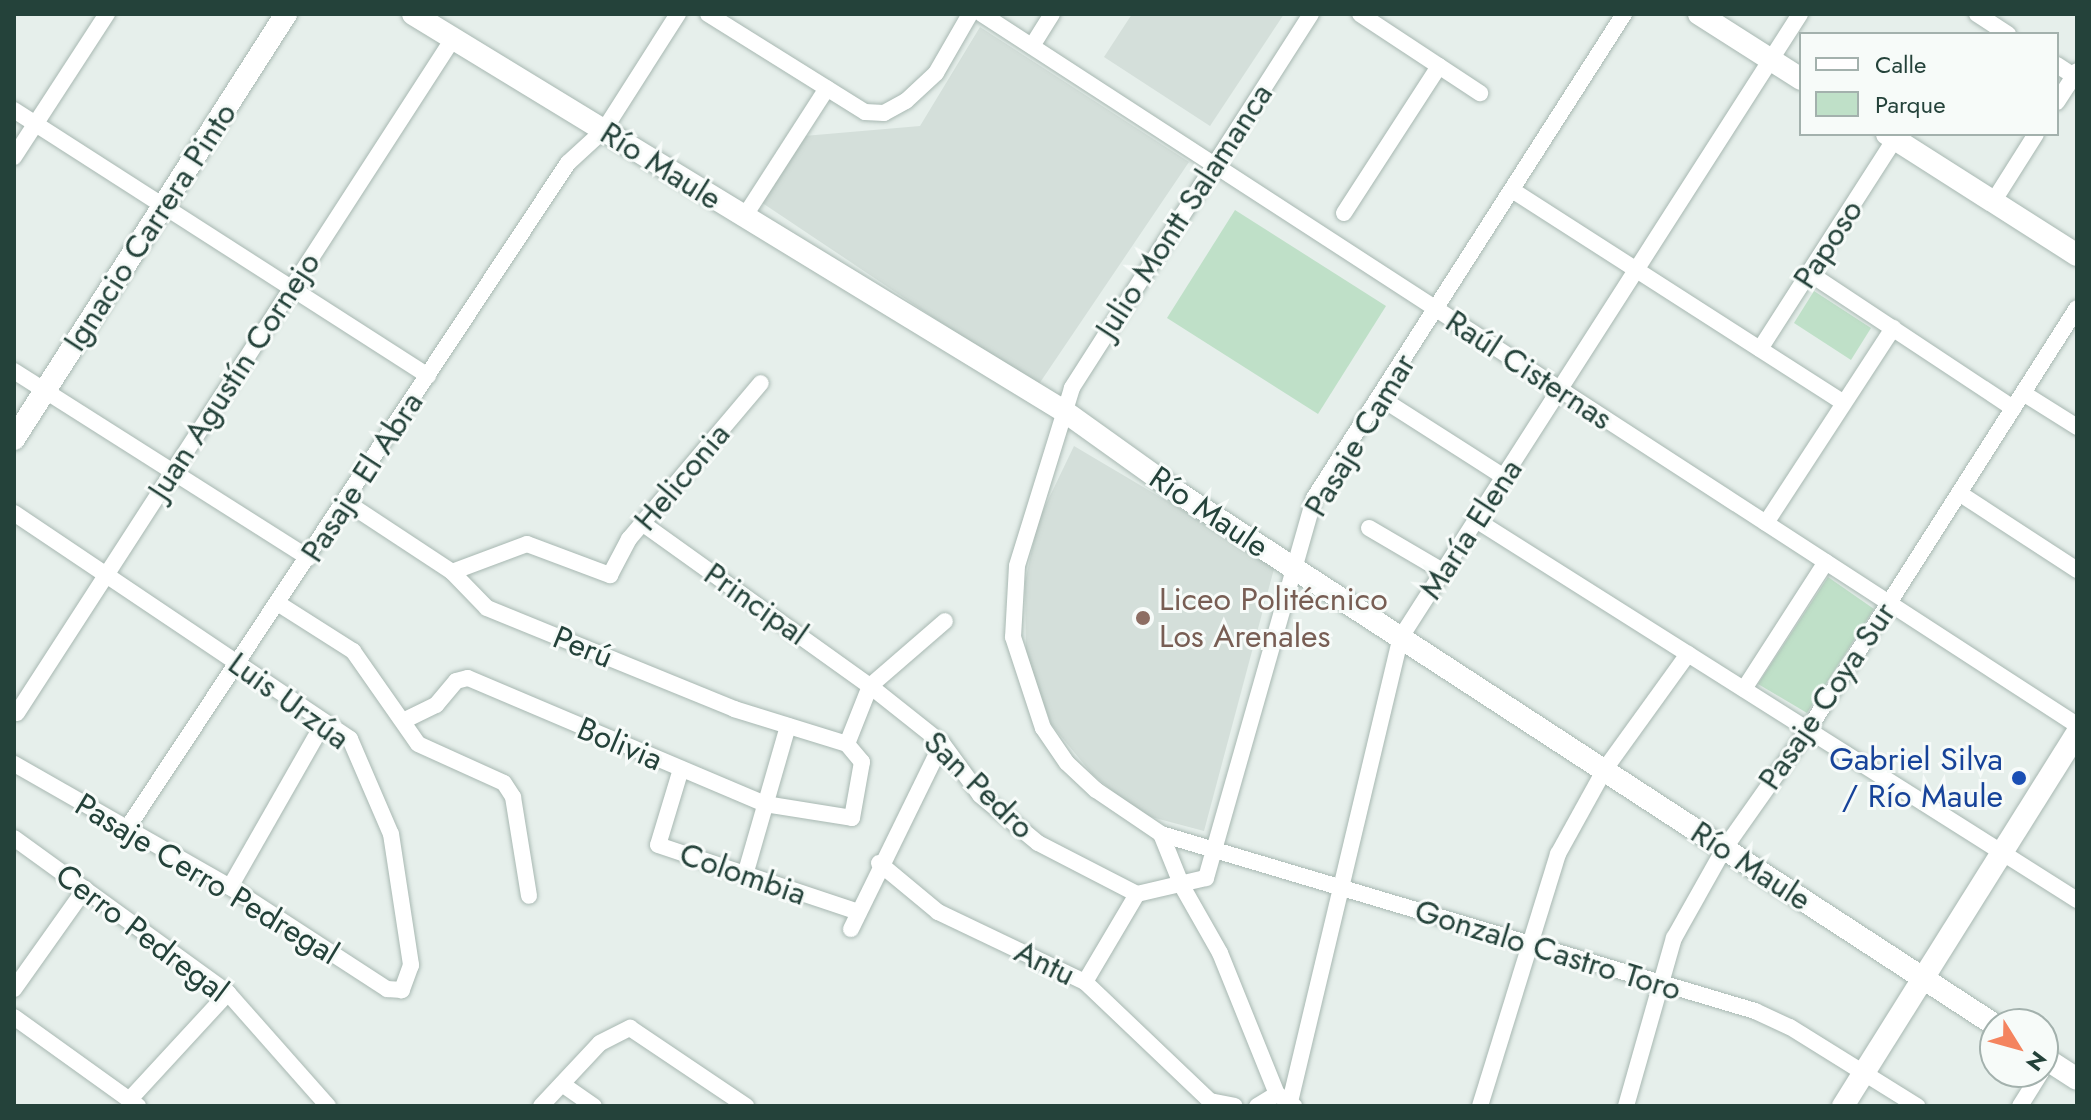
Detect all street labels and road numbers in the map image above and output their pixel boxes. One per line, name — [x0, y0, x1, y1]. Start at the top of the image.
street label: Julio Montt Salamanca — [1087, 76, 1281, 346]
street label: Ignacio Carrera Pinto — [55, 96, 245, 358]
street label: Río Maule — [593, 114, 729, 218]
street label: Paposo — [1785, 192, 1871, 296]
street label: Juan Agustín Cornejo — [140, 245, 328, 507]
street label: Raúl Cisternas — [1439, 302, 1619, 438]
street label: Pasaje Camar — [1296, 347, 1424, 523]
street label: Pasaje El Abra — [293, 385, 431, 569]
street label: Heliconia — [626, 416, 738, 538]
street label: María Elena — [1412, 452, 1530, 606]
street label: Río Maule — [1142, 458, 1276, 566]
street label: Principal — [697, 555, 815, 653]
street label: Pasaje Coya Sur — [1750, 595, 1904, 797]
street label: Perú — [548, 618, 618, 676]
street label: Luis Urzúa — [221, 644, 357, 758]
street label: Bolivia — [572, 709, 668, 779]
street label: San Pedro — [916, 723, 1042, 847]
street label: Pasaje Cerro Pedregal — [68, 785, 346, 973]
street label: Río Maule — [1684, 813, 1818, 919]
street label: Colombia — [675, 834, 811, 914]
street label: Cerro Pedregal — [48, 856, 236, 1010]
street label: Gonzalo Castro Toro — [1410, 891, 1686, 1009]
street label: Antu — [1009, 932, 1081, 994]

